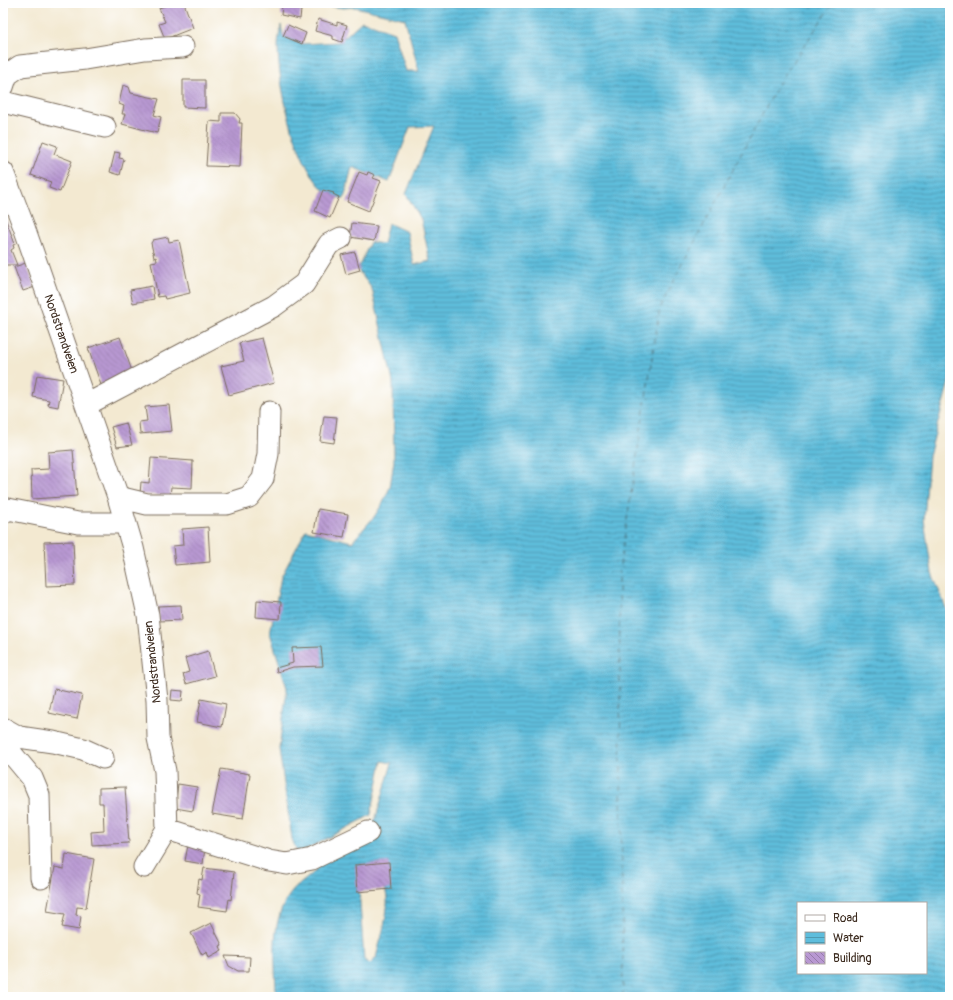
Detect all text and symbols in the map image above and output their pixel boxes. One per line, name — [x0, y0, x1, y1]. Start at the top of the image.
street label: Nordstrandveien — [40, 292, 82, 376]
street label: Nordstrandveien — [141, 620, 165, 704]
legend — [797, 902, 927, 974]
text: Road — [833, 911, 858, 926]
text: Water — [833, 931, 864, 946]
text: Building — [833, 951, 872, 966]

